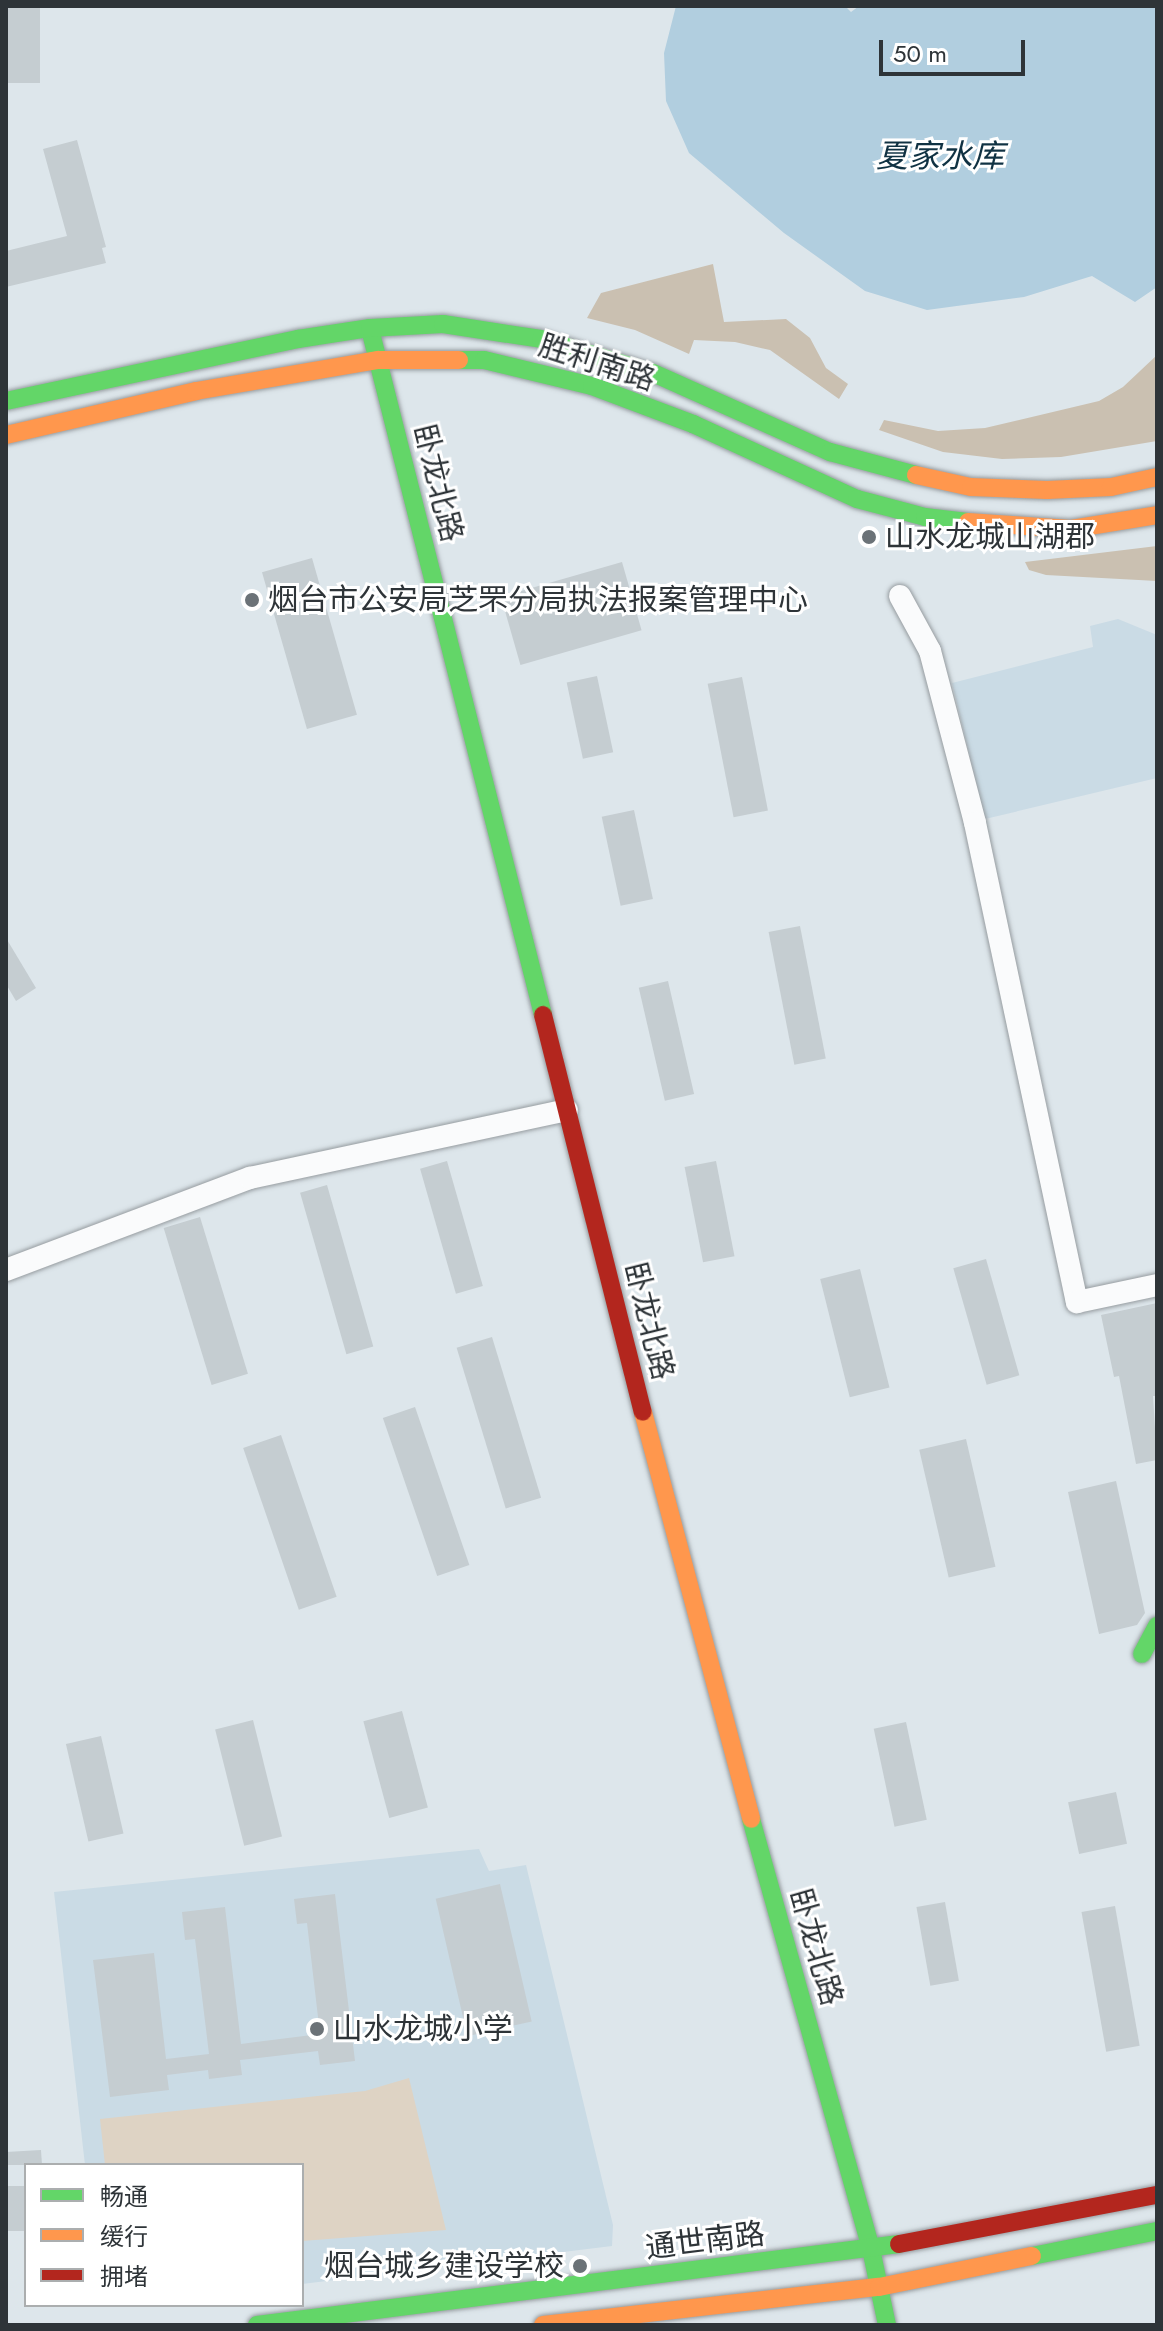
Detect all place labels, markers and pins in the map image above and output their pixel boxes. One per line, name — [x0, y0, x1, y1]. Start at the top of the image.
place label: 山水龙城山湖郡 — [885, 519, 1095, 555]
marker: 山水龙城山湖郡 — [860, 528, 878, 546]
place label: 烟台市公安局芝罘分局执法报案管理中心 — [268, 582, 808, 618]
marker: 烟台市公安局芝罘分局执法报案管理中心 — [243, 591, 261, 609]
place label: 山水龙城小学 — [333, 2011, 513, 2047]
marker: 山水龙城小学 — [308, 2020, 326, 2038]
place label: 烟台城乡建设学校 — [324, 2248, 564, 2284]
marker: 烟台城乡建设学校 — [571, 2257, 589, 2275]

